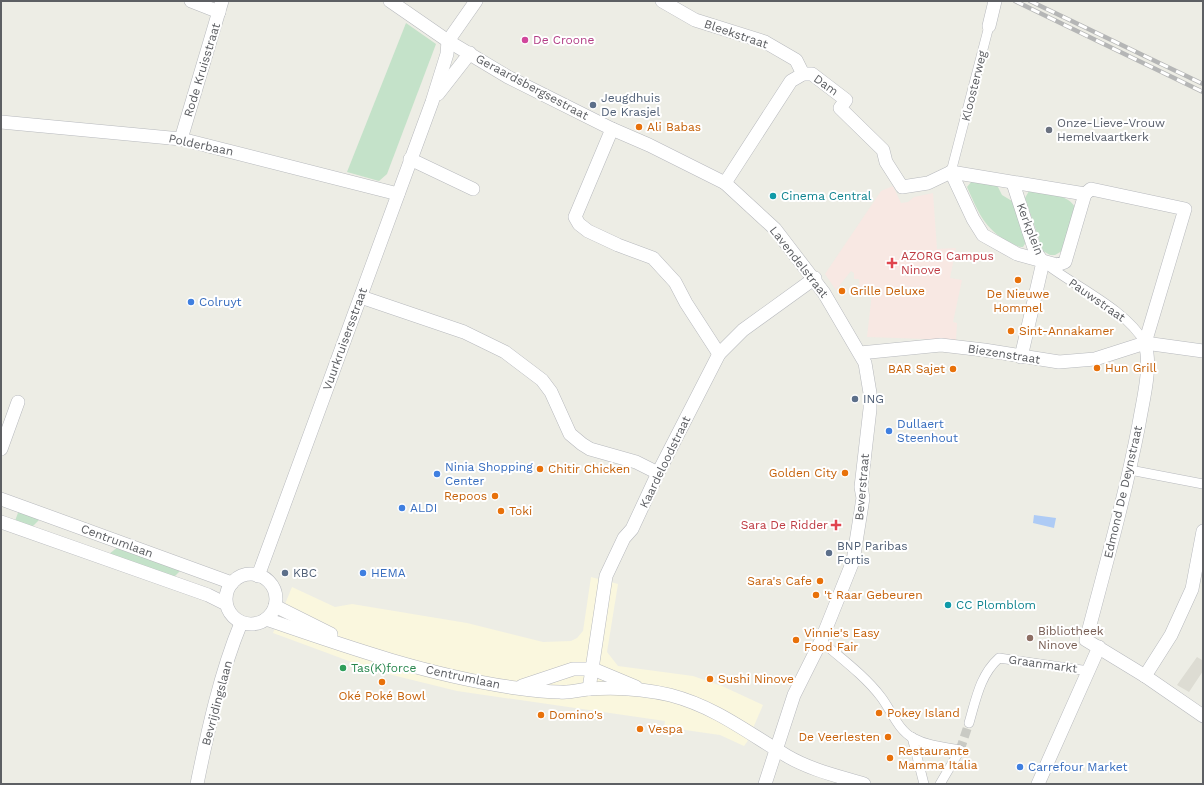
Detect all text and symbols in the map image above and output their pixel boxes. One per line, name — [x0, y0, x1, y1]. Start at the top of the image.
street label: Bleekstraat — [702, 17, 770, 51]
street label: Rode Kruisstraat — [181, 21, 223, 119]
place label: De Croone — [533, 33, 594, 47]
marker: De Croone — [520, 35, 530, 45]
street label: Kloosterweg — [958, 49, 990, 123]
street label: Geraardsbergsestraat — [473, 51, 591, 123]
street label: Dam — [811, 72, 841, 98]
place label: Jeugdhuis De Krasjel — [601, 91, 661, 119]
marker: Jeugdhuis De Krasjel — [588, 100, 598, 110]
place label: Onze-Lieve-Vrouw Hemelvaartkerk — [1057, 116, 1165, 144]
place label: Ali Babas — [647, 120, 701, 134]
marker: Ali Babas — [634, 122, 644, 132]
marker: Onze-Lieve-Vrouw Hemelvaartkerk — [1044, 125, 1054, 135]
street label: Polderbaan — [167, 131, 235, 159]
place label: Cinema Central — [781, 189, 872, 203]
marker: Cinema Central — [768, 191, 778, 201]
street label: Kerkplein — [1014, 201, 1046, 257]
street label: Lavendelstraat — [767, 223, 831, 301]
place label: AZORG Campus Ninove — [901, 249, 994, 277]
marker: AZORG Campus Ninove — [886, 257, 898, 269]
marker: De Nieuwe Hommel — [1013, 275, 1023, 285]
street label: Pauwstraat — [1066, 275, 1128, 325]
place label: Grille Deluxe — [850, 284, 925, 298]
street label: Vuurkruisersstraat — [320, 286, 370, 392]
marker: Grille Deluxe — [837, 286, 847, 296]
place label: De Nieuwe Hommel — [987, 287, 1049, 315]
place label: Colruyt — [199, 295, 242, 309]
marker: Colruyt — [186, 297, 196, 307]
place label: Sint-Annakamer — [1019, 324, 1114, 338]
marker: Sint-Annakamer — [1006, 326, 1016, 336]
street label: Biezenstraat — [967, 341, 1041, 367]
place label: Hun Grill — [1105, 361, 1157, 375]
place label: BAR Sajet — [888, 362, 945, 376]
marker: Hun Grill — [1092, 363, 1102, 373]
marker: BAR Sajet — [948, 364, 958, 374]
place label: ING — [863, 392, 884, 406]
marker: ING — [850, 394, 860, 404]
street label: Kaardeloodstraat — [637, 414, 693, 510]
place label: Dullaert Steenhout — [897, 417, 958, 445]
street label: Edmond De Deynstraat — [1101, 424, 1145, 560]
marker: Dullaert Steenhout — [884, 426, 894, 436]
street label: Beverstraat — [852, 453, 872, 521]
place label: Ninia Shopping Center — [445, 460, 533, 488]
place label: Chitir Chicken — [548, 462, 630, 476]
marker: Chitir Chicken — [535, 464, 545, 474]
place label: Golden City — [769, 466, 838, 480]
marker: Golden City — [840, 468, 850, 478]
marker: Ninia Shopping Center — [432, 469, 442, 479]
place label: Repoos — [444, 489, 487, 503]
marker: Repoos — [490, 491, 500, 501]
place label: ALDI — [410, 501, 437, 515]
marker: ALDI — [397, 503, 407, 513]
place label: Toki — [509, 504, 532, 518]
marker: Toki — [496, 506, 506, 516]
place label: Sara De Ridder — [741, 518, 828, 532]
marker: Sara De Ridder — [831, 520, 841, 530]
street label: Centrumlaan — [79, 521, 155, 561]
place label: BNP Paribas Fortis — [837, 539, 908, 567]
marker: BNP Paribas Fortis — [824, 548, 834, 558]
place label: KBC — [293, 566, 317, 580]
place label: HEMA — [371, 566, 406, 580]
marker: KBC — [280, 568, 290, 578]
marker: HEMA — [358, 568, 368, 578]
place label: Sara's Cafe — [747, 574, 812, 588]
marker: Sara's Cafe — [815, 576, 825, 586]
place label: 't Raar Gebeuren — [824, 588, 923, 602]
marker: 't Raar Gebeuren — [811, 590, 821, 600]
place label: CC Plomblom — [956, 598, 1036, 612]
marker: CC Plomblom — [943, 600, 953, 610]
place label: Bibliotheek Ninove — [1038, 624, 1104, 652]
place label: Vinnie's Easy Food Fair — [804, 626, 880, 654]
marker: Bibliotheek Ninove — [1025, 633, 1035, 643]
marker: Vinnie's Easy Food Fair — [791, 635, 801, 645]
street label: Graanmarkt — [1008, 652, 1078, 676]
street label: Bevrijdingslaan — [199, 659, 235, 747]
place label: Tas(K)force — [351, 661, 416, 675]
street label: Centrumlaan — [424, 662, 502, 692]
marker: Tas(K)force — [338, 663, 348, 673]
place label: Sushi Ninove — [718, 672, 794, 686]
marker: Sushi Ninove — [705, 674, 715, 684]
marker: Oké Poké Bowl — [377, 677, 387, 687]
place label: Oké Poké Bowl — [338, 689, 426, 703]
place label: Pokey Island — [887, 706, 960, 720]
place label: Domino's — [549, 708, 603, 722]
marker: Pokey Island — [874, 708, 884, 718]
marker: Domino's — [536, 710, 546, 720]
place label: Vespa — [648, 722, 683, 736]
marker: Vespa — [635, 724, 645, 734]
place label: De Veerlesten — [798, 730, 880, 744]
marker: De Veerlesten — [883, 732, 893, 742]
place label: Restaurante Mamma Italia — [898, 744, 978, 772]
marker: Restaurante Mamma Italia — [885, 753, 895, 763]
place label: Carrefour Market — [1028, 760, 1128, 774]
marker: Carrefour Market — [1015, 762, 1025, 772]

